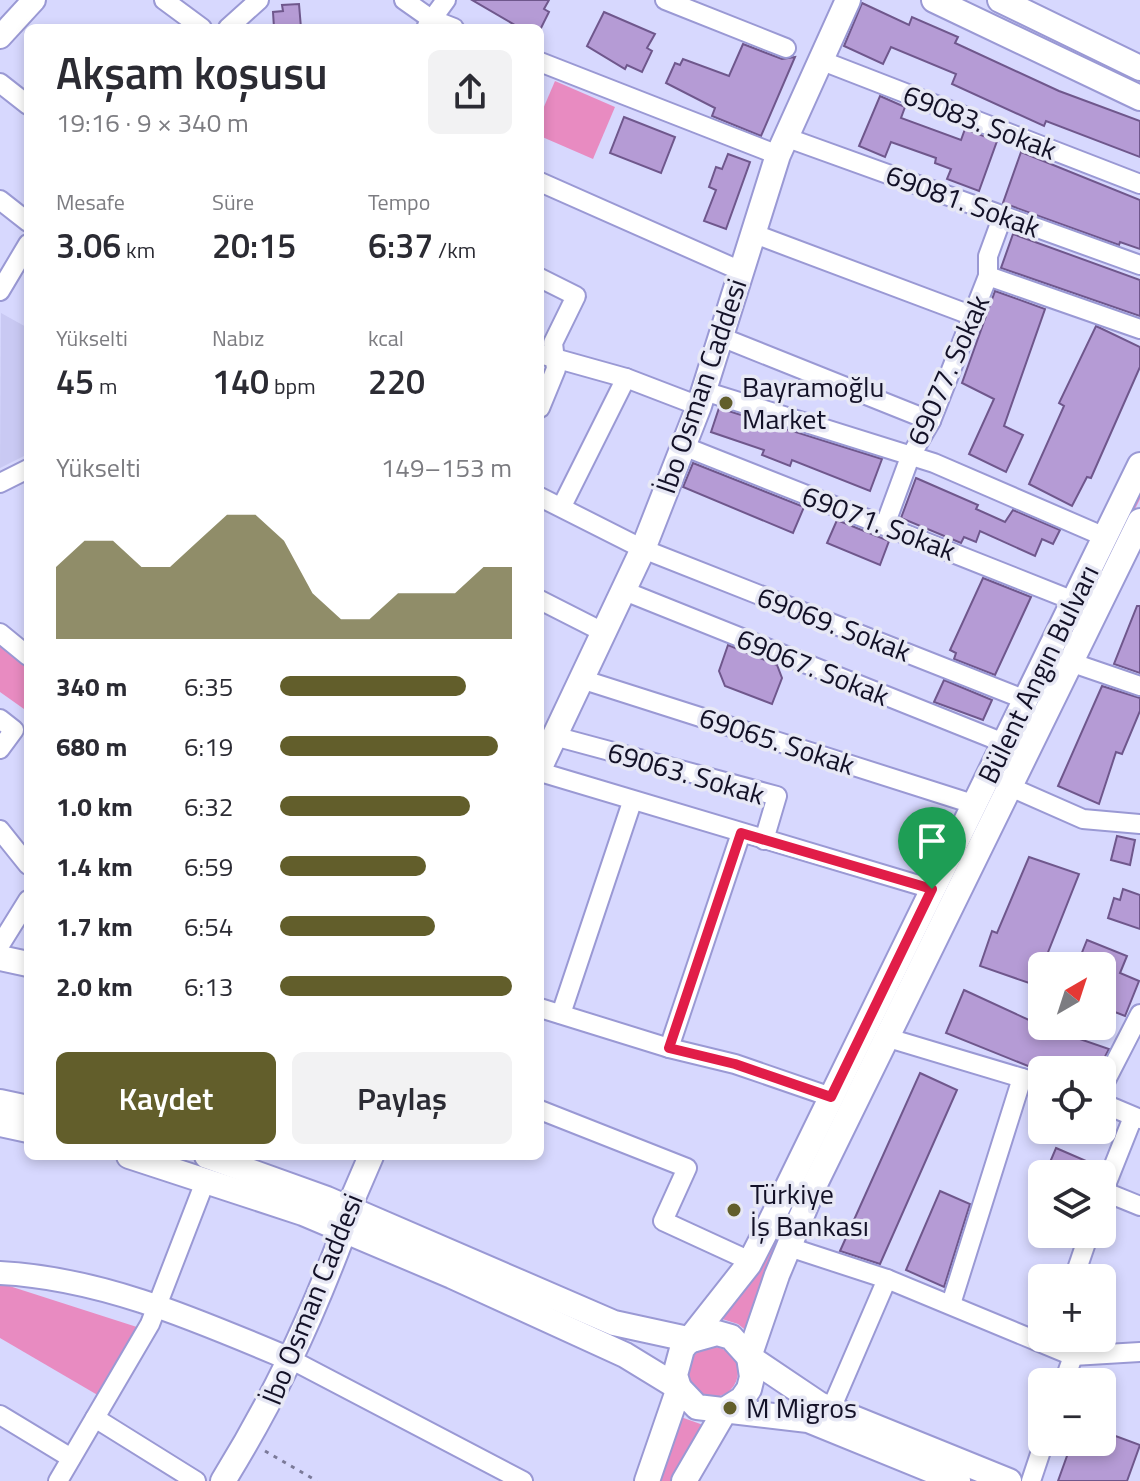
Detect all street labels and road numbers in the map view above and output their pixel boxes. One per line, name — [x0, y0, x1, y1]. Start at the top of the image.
street label: 69083. Sokak — [897, 73, 1063, 171]
street label: 69081. Sokak — [880, 153, 1046, 248]
street label: İbo Osman Caddesi — [644, 273, 757, 499]
street label: 69077. Sokak — [895, 287, 1000, 452]
street label: 69071. Sokak — [796, 474, 962, 572]
street label: Bülent Angın Bulvarı — [966, 557, 1109, 791]
street label: 69069. Sokak — [751, 575, 917, 673]
street label: 69067. Sokak — [730, 616, 896, 717]
street label: 69065. Sokak — [694, 695, 861, 786]
street label: 69063. Sokak — [603, 730, 770, 815]
street label: İbo Osman Caddesi — [249, 1187, 374, 1411]

